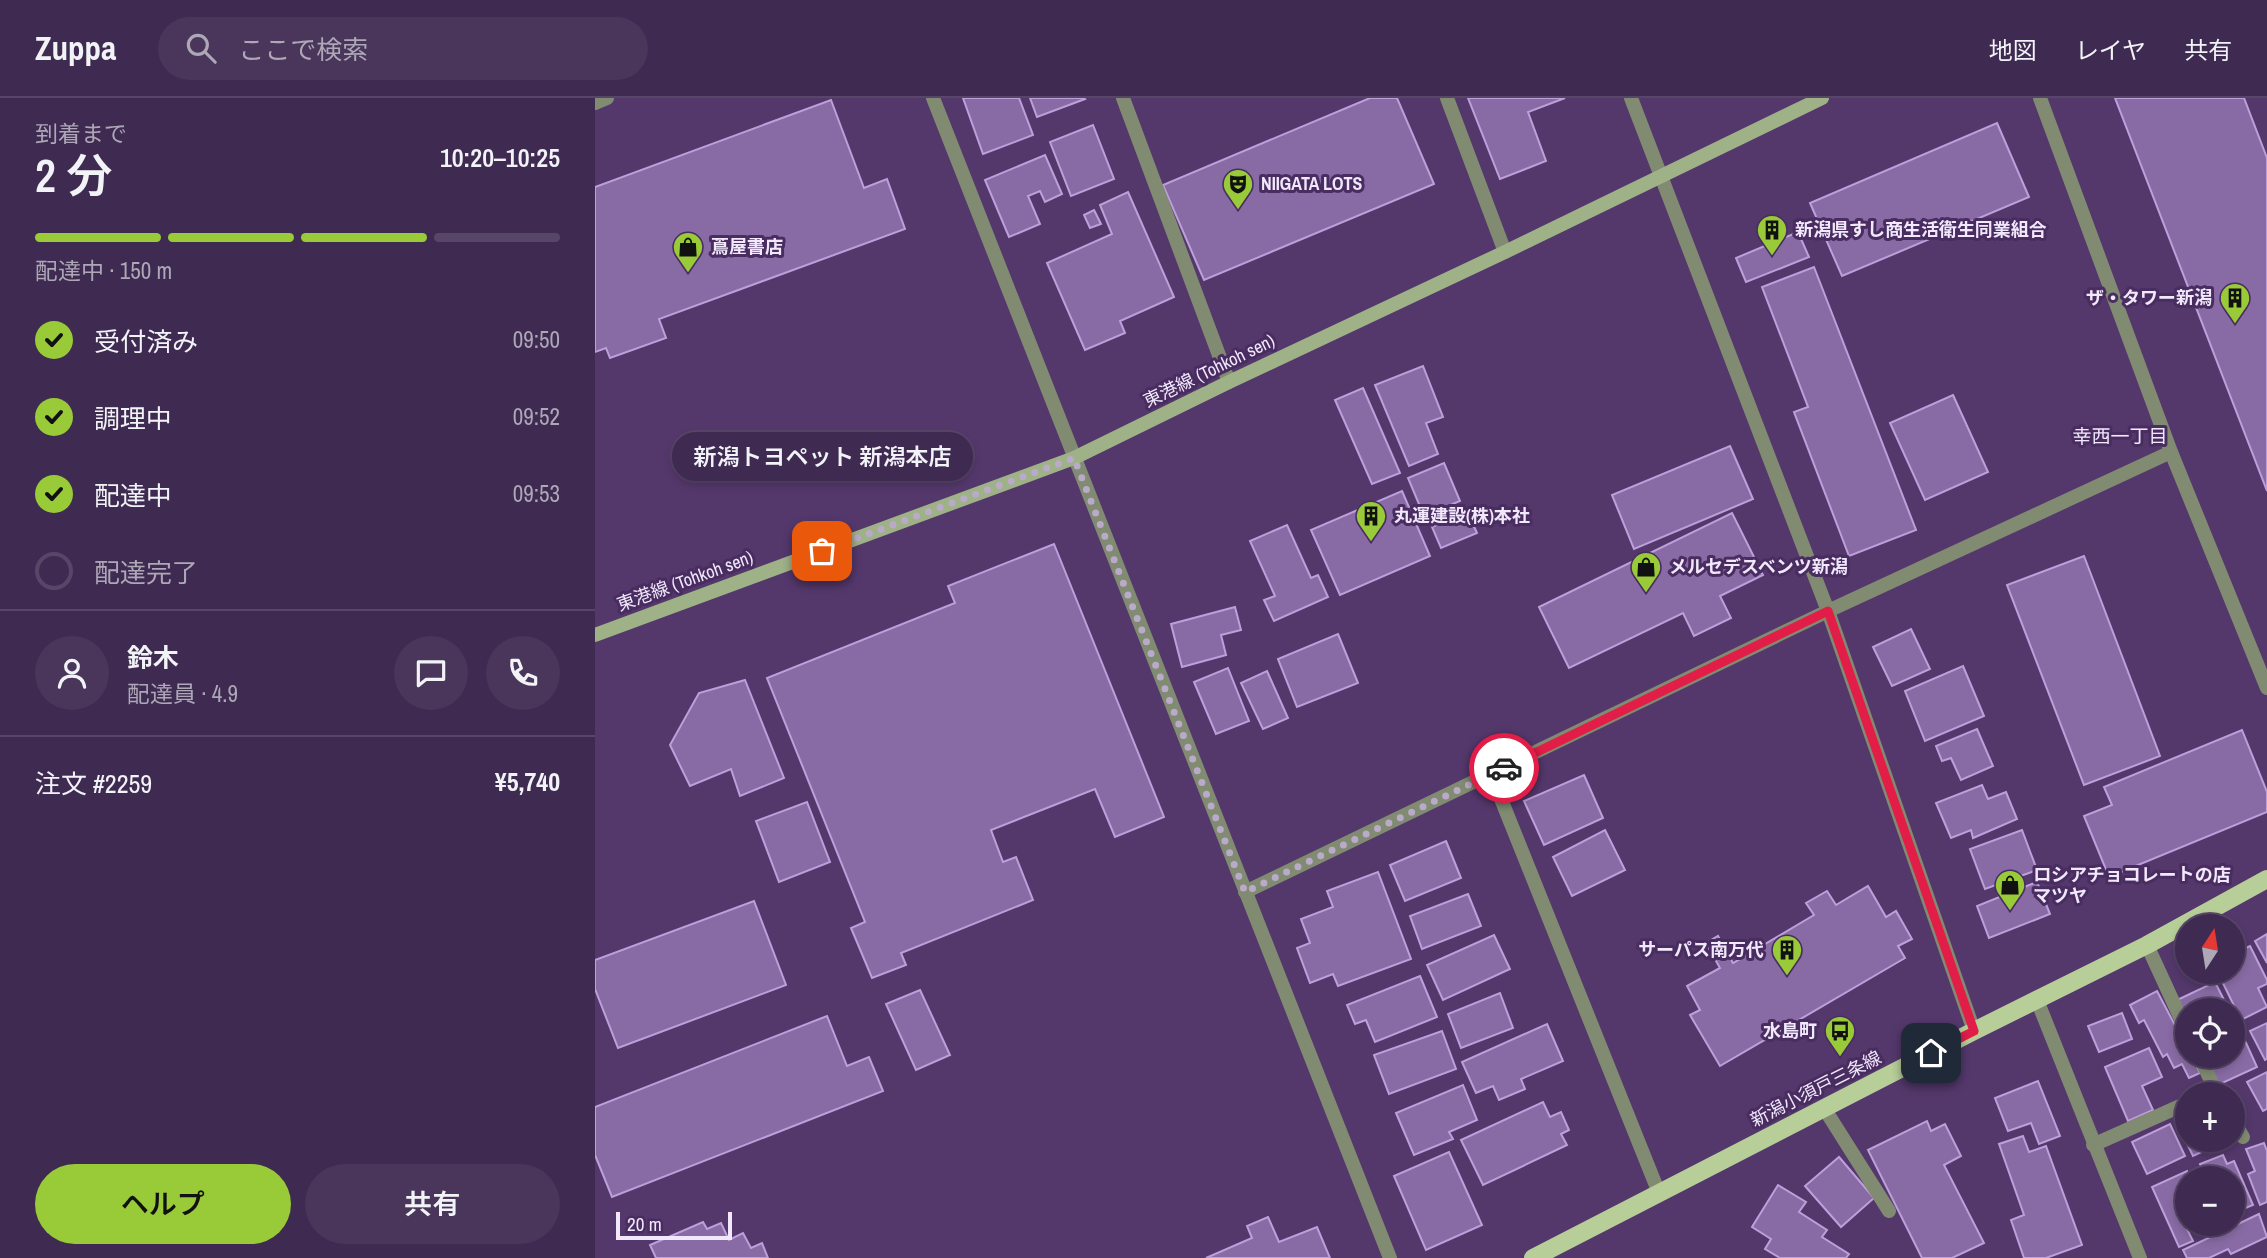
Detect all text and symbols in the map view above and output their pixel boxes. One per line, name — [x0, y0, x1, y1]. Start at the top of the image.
search box — [158, 17, 648, 80]
text: Zuppa — [35, 26, 116, 70]
icon: search — [182, 29, 220, 67]
text: ここで検索 — [238, 32, 368, 67]
text: 地図 — [1989, 34, 2037, 66]
text: レイヤ — [2075, 34, 2146, 66]
text: 共有 — [2184, 34, 2232, 66]
text: 到着まで — [35, 118, 127, 149]
text: 10:20–10:25 — [440, 140, 560, 175]
text: 2 分 — [35, 144, 112, 206]
theatre icon: NIIGATA LOTS — [1221, 167, 1255, 211]
place label: NIIGATA LOTS — [1261, 171, 1363, 196]
building icon: 新潟県すし商生活衛生同業組合 — [1755, 213, 1789, 257]
place label: 新潟県すし商生活衛生同業組合 — [1795, 217, 2047, 242]
shop icon: 蔦屋書店 — [671, 230, 705, 274]
place label: 蔦屋書店 — [711, 234, 783, 259]
text: 配達中 · 150 m — [35, 255, 172, 286]
building icon: ザ・タワー新潟 — [2218, 281, 2252, 325]
place label: ザ・タワー新潟 — [2086, 285, 2212, 310]
icon: check — [35, 321, 73, 359]
text: 受付済み — [94, 324, 198, 359]
text: 09:50 — [513, 324, 560, 355]
street label: 東港線 (Tohkoh sen) — [1139, 328, 1279, 413]
icon: check — [35, 398, 73, 436]
text: 調理中 — [94, 401, 172, 436]
text: 09:52 — [513, 401, 560, 432]
district label: 幸西一丁目 — [2072, 423, 2168, 449]
callout: 新潟トヨペット 新潟本店 — [672, 432, 973, 481]
text: 新潟トヨペット 新潟本店 — [693, 441, 952, 472]
icon: check — [35, 475, 73, 513]
text: 配達中 — [94, 478, 172, 513]
text: 09:53 — [513, 478, 560, 509]
building icon: 丸運建設(株)本社 — [1354, 499, 1388, 543]
place label: 丸運建設(株)本社 — [1394, 503, 1530, 528]
pin — [792, 521, 852, 581]
icon: bag — [803, 532, 841, 570]
street label: 東港線 (Tohkoh sen) — [613, 544, 757, 617]
shop icon: メルセデスベンツ新潟 — [1629, 550, 1663, 594]
place label: メルセデスベンツ新潟 — [1669, 554, 1848, 579]
text: 配達完了 — [94, 555, 198, 590]
button: person — [35, 636, 109, 710]
button: chat — [394, 636, 468, 710]
button: phone — [486, 636, 560, 710]
text: 鈴木 — [127, 640, 179, 675]
text: 配達員 · 4.9 — [127, 678, 238, 709]
courier — [1469, 733, 1539, 803]
icon: car — [1485, 749, 1523, 787]
text: ¥5,740 — [495, 764, 560, 799]
text: 注文 #2259 — [35, 766, 152, 801]
place label: ロシアチョコレートの店 マツヤ — [2033, 862, 2231, 908]
shop icon: ロシアチョコレートの店 マツヤ — [1993, 868, 2027, 912]
north arrow — [2175, 914, 2245, 984]
map controls — [2175, 914, 2245, 1236]
building icon: サーパス南万代 — [1770, 933, 1804, 977]
place label: サーパス南万代 — [1638, 937, 1764, 962]
button: locate — [2175, 998, 2245, 1068]
bus stop icon: 水島町 — [1823, 1014, 1857, 1058]
place label: 水島町 — [1763, 1018, 1817, 1043]
pin — [1901, 1023, 1961, 1083]
icon: home — [1912, 1034, 1950, 1072]
street label: 新潟小須戸三条線 — [1746, 1045, 1886, 1132]
button: + — [2175, 1082, 2245, 1152]
button: ヘルプ — [35, 1164, 291, 1244]
button: 共有 — [305, 1164, 560, 1244]
button: − — [2175, 1166, 2245, 1236]
scale bar — [616, 1209, 731, 1241]
text: 20 m — [627, 1211, 662, 1237]

